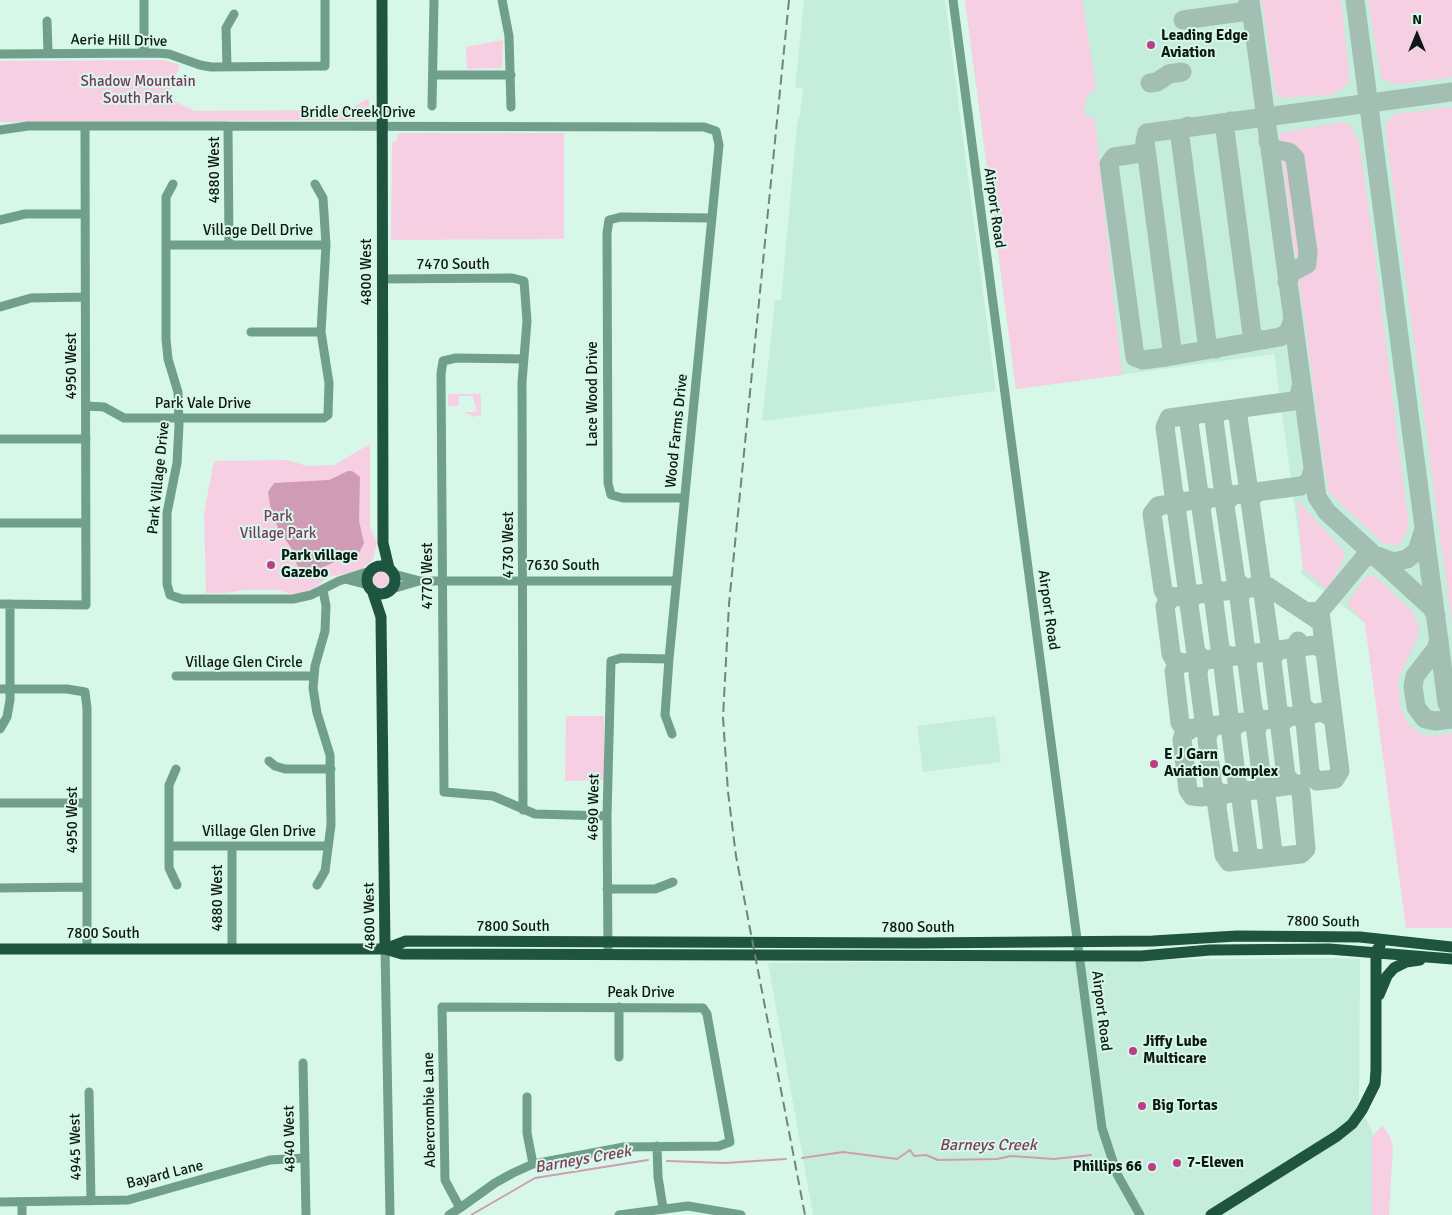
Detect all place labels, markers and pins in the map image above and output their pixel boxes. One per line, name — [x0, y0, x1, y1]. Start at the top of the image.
place label: Leading Edge Aviation — [1161, 27, 1248, 62]
marker: Leading Edge Aviation — [1145, 39, 1157, 51]
place label: Park village Gazebo — [281, 547, 358, 582]
marker: Park village Gazebo — [265, 559, 277, 571]
place label: E J Garn Aviation Complex — [1164, 746, 1278, 781]
marker: E J Garn Aviation Complex — [1148, 758, 1160, 770]
place label: Jiffy Lube Multicare — [1143, 1033, 1207, 1068]
marker: Jiffy Lube Multicare — [1127, 1045, 1139, 1057]
place label: Big Tortas — [1152, 1097, 1218, 1115]
marker: Big Tortas — [1136, 1100, 1148, 1112]
place label: 7-Eleven — [1187, 1154, 1244, 1172]
marker: 7-Eleven — [1171, 1157, 1183, 1169]
place label: Phillips 66 — [1073, 1158, 1142, 1176]
marker: Phillips 66 — [1146, 1161, 1158, 1173]

